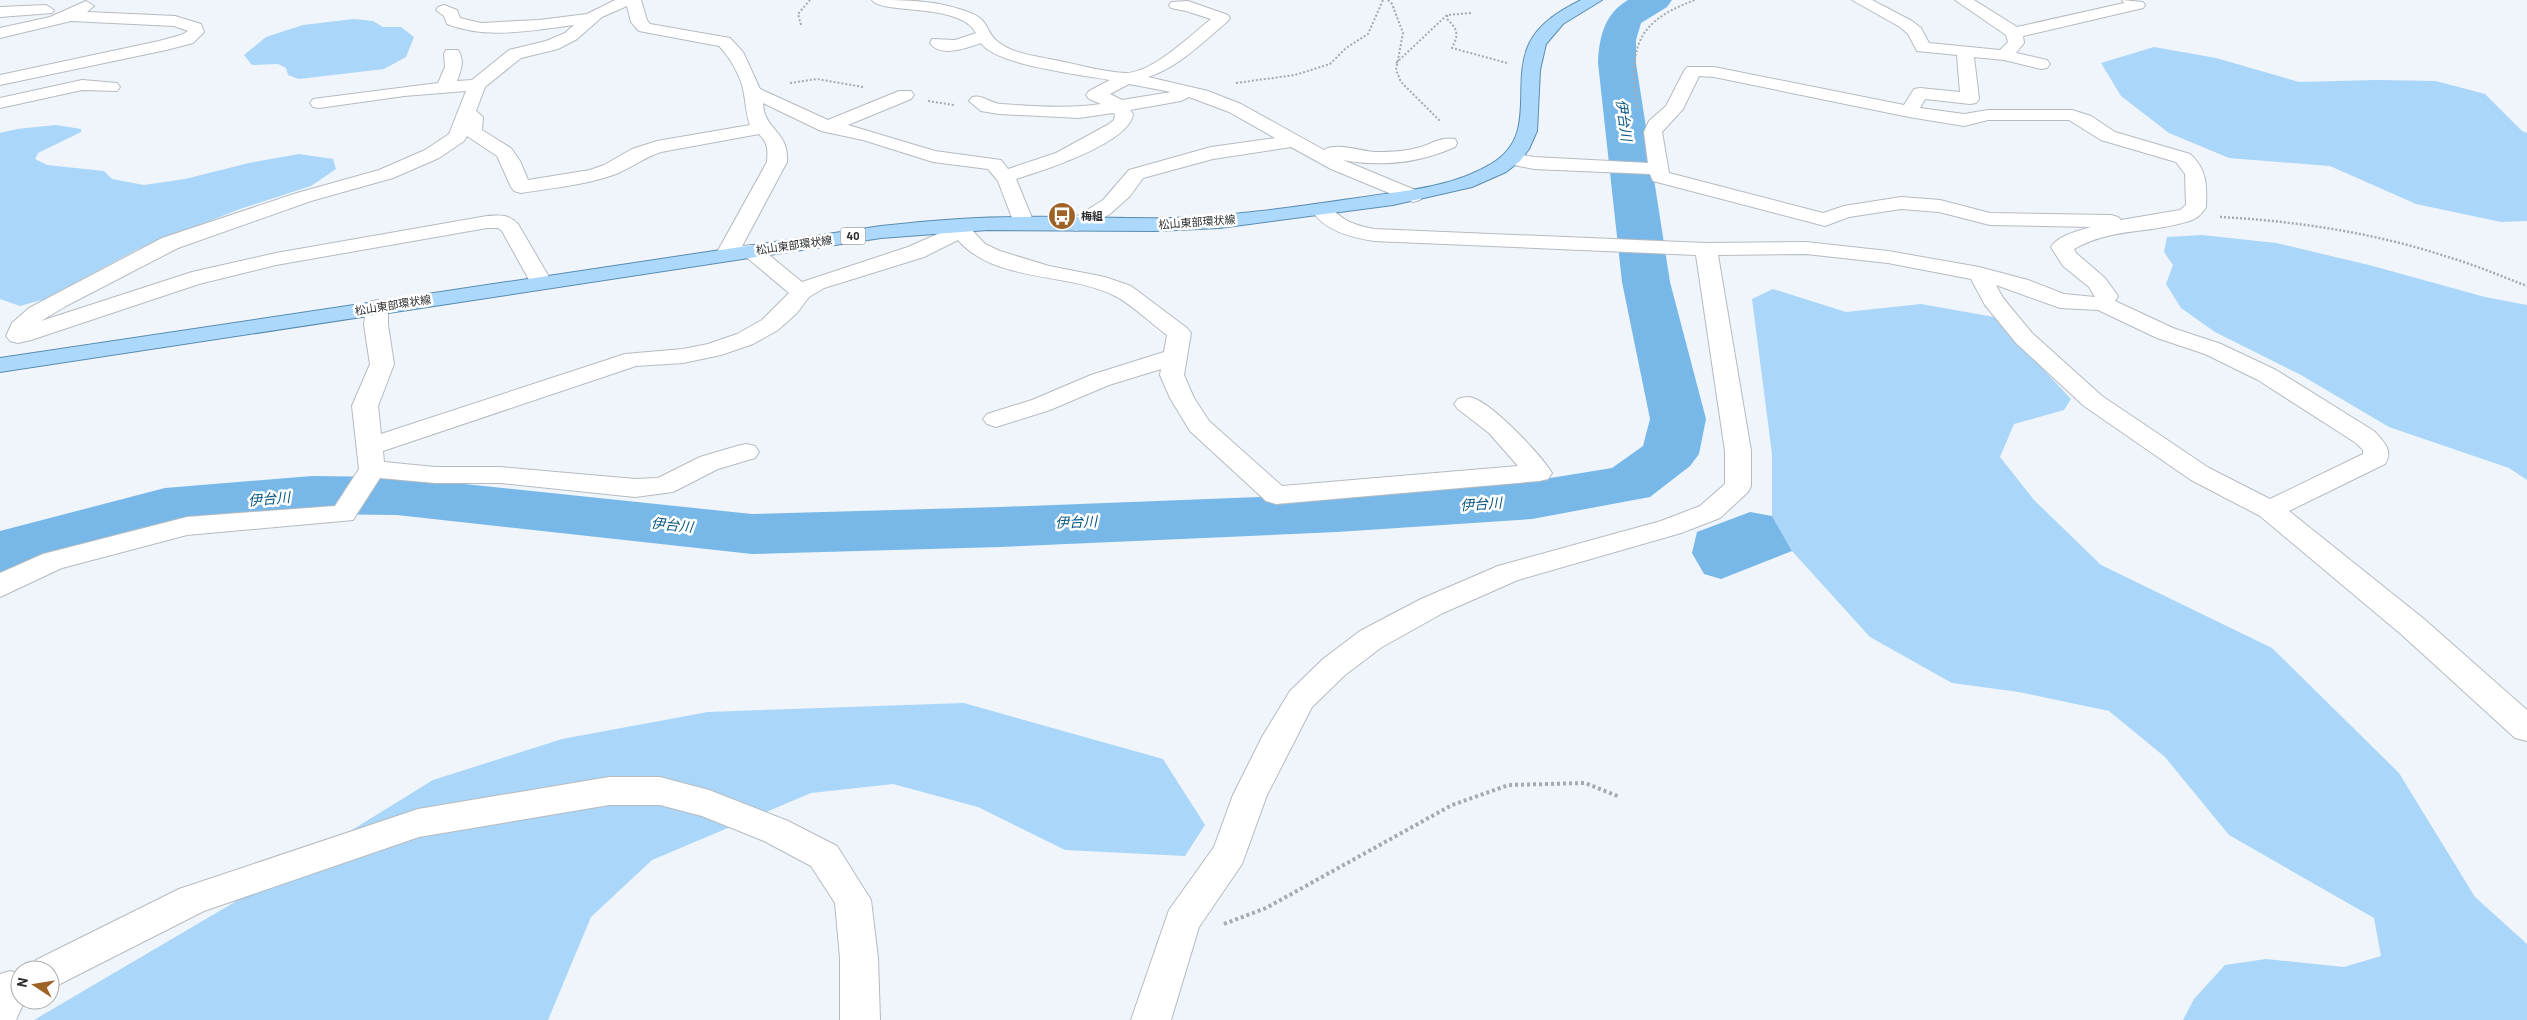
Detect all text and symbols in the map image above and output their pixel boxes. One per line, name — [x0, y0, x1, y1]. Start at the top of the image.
water label: 伊台川 — [1613, 98, 1636, 144]
bus stop icon: 梅組 — [1047, 201, 1077, 231]
place label: 梅組 — [1081, 209, 1103, 222]
street label: 松山東部環状線 — [1158, 212, 1236, 231]
road number: 40 — [840, 228, 866, 245]
street label: 松山東部環状線 — [755, 233, 833, 256]
street label: 松山東部環状線 — [354, 292, 432, 317]
water label: 伊台川 — [247, 488, 293, 509]
water label: 伊台川 — [1459, 493, 1505, 513]
water label: 伊台川 — [1055, 512, 1099, 531]
water label: 伊台川 — [650, 514, 696, 535]
north arrow — [10, 960, 60, 1010]
text: N — [13, 976, 31, 989]

